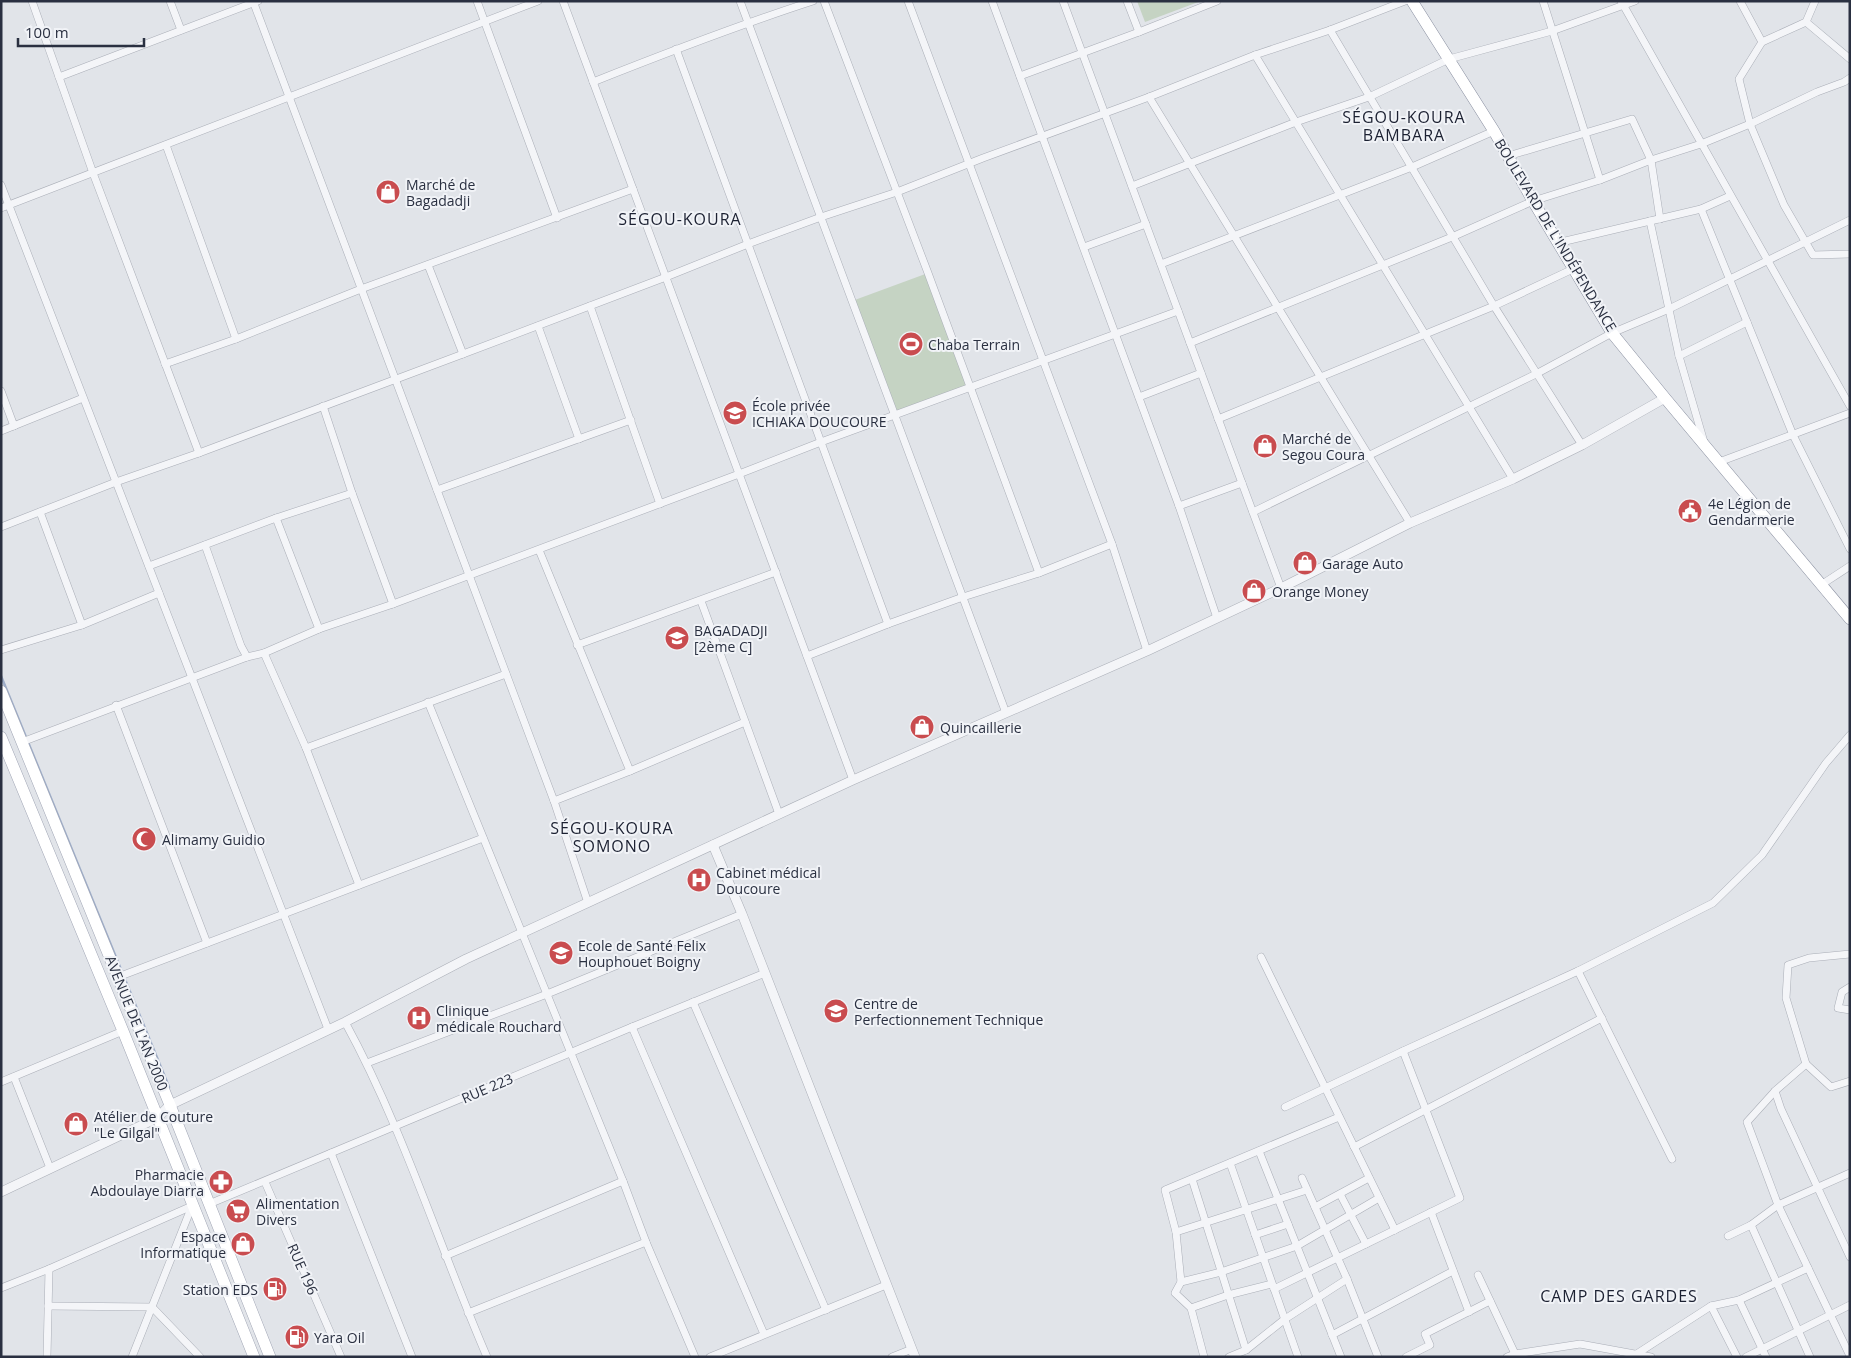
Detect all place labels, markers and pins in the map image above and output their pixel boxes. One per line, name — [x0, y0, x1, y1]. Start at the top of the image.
place label: Marché de Bagadadji — [406, 175, 475, 210]
shop icon: Marché de Bagadadji — [375, 179, 401, 205]
sports icon: Chaba Terrain — [898, 331, 924, 357]
place label: Chaba Terrain — [928, 335, 1020, 354]
place label: École privée ICHIAKA DOUCOURE — [752, 396, 886, 431]
school or university icon: École privée ICHIAKA DOUCOURE — [722, 400, 748, 426]
place label: Marché de Segou Coura — [1282, 429, 1365, 464]
shop icon: Marché de Segou Coura — [1252, 433, 1278, 459]
place label: 4e Légion de Gendarmerie — [1708, 494, 1795, 529]
public building icon: 4e Légion de Gendarmerie — [1677, 498, 1703, 524]
shop icon: Garage Auto — [1292, 550, 1318, 576]
place label: Garage Auto — [1322, 554, 1403, 573]
shop icon: Orange Money — [1241, 578, 1267, 604]
place label: Orange Money — [1272, 582, 1370, 601]
place label: BAGADADJI [2ème C] — [694, 621, 768, 656]
school or university icon: BAGADADJI [2ème C] — [664, 625, 690, 651]
shop icon: Quincaillerie — [909, 714, 935, 740]
place label: Quincaillerie — [940, 718, 1022, 737]
mosque icon: Alimamy Guidio — [131, 826, 157, 852]
place label: Alimamy Guidio — [162, 830, 265, 849]
place label: Cabinet médical Doucoure — [716, 863, 821, 898]
hospital icon: Cabinet médical Doucoure — [686, 867, 712, 893]
place label: Ecole de Santé Felix Houphouet Boigny — [578, 936, 707, 971]
school or university icon: Ecole de Santé Felix Houphouet Boigny — [548, 940, 574, 966]
place label: Centre de Perfectionnement Technique — [854, 994, 1043, 1029]
school or university icon: Centre de Perfectionnement Technique — [823, 998, 849, 1024]
place label: Clinique médicale Rouchard — [436, 1001, 561, 1036]
hospital icon: Clinique médicale Rouchard — [406, 1005, 432, 1031]
place label: Atélier de Couture "Le Gilgal" — [94, 1107, 213, 1142]
shop icon: Atélier de Couture "Le Gilgal" — [63, 1111, 89, 1137]
place label: Pharmacie Abdoulaye Diarra — [90, 1165, 204, 1200]
pharmacy icon: Pharmacie Abdoulaye Diarra — [208, 1169, 234, 1195]
place label: Alimentation Divers — [256, 1194, 340, 1229]
supermarket icon: Alimentation Divers — [225, 1198, 251, 1224]
place label: Espace Informatique — [140, 1227, 226, 1262]
shop icon: Espace Informatique — [230, 1231, 256, 1257]
fuel station icon: Station EDS — [262, 1276, 288, 1302]
place label: Station EDS — [183, 1280, 258, 1299]
fuel station icon: Yara Oil — [284, 1324, 310, 1350]
place label: Yara Oil — [314, 1328, 365, 1347]

